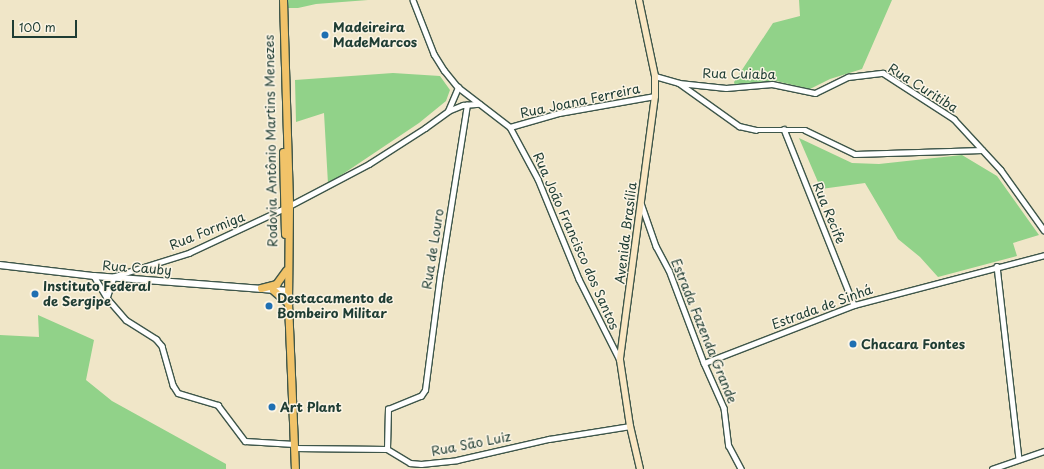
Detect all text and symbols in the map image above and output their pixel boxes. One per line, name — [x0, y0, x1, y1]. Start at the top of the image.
scale bar — [14, 12, 79, 38]
text: 100 m — [19, 18, 56, 36]
place label: Madeireira MadeMarcos — [333, 20, 417, 51]
marker: Madeireira MadeMarcos — [320, 30, 330, 40]
street label: Rodovia Antônio Martins Menezes — [261, 35, 281, 247]
street label: Rua Curitiba — [885, 60, 961, 116]
street label: Rua Cuiaba — [702, 66, 776, 82]
street label: Rua Joana Ferreira — [519, 81, 641, 121]
street label: Rua João Francisco dos Santos — [529, 149, 623, 333]
street label: Rua Recife — [809, 179, 849, 247]
street label: Avenida Brasília — [612, 181, 640, 285]
street label: Rua de Louro — [419, 207, 447, 291]
street label: Rua Formiga — [167, 209, 247, 253]
street label: Estrada Fazenda Grande — [668, 256, 740, 406]
street label: Rua Cauby — [102, 258, 172, 278]
place label: Instituto Federal de Sergipe — [43, 279, 152, 310]
street label: Estrada de Sinhá — [769, 281, 875, 333]
marker: Instituto Federal de Sergipe — [30, 289, 40, 299]
place label: Destacamento de Bombeiro Militar — [277, 291, 393, 322]
marker: Destacamento de Bombeiro Militar — [264, 301, 274, 311]
place label: Chacara Fontes — [861, 336, 966, 352]
marker: Chacara Fontes — [848, 339, 858, 349]
place label: Art Plant — [280, 399, 342, 415]
marker: Art Plant — [267, 402, 277, 412]
street label: Rua São Luiz — [430, 429, 512, 459]

